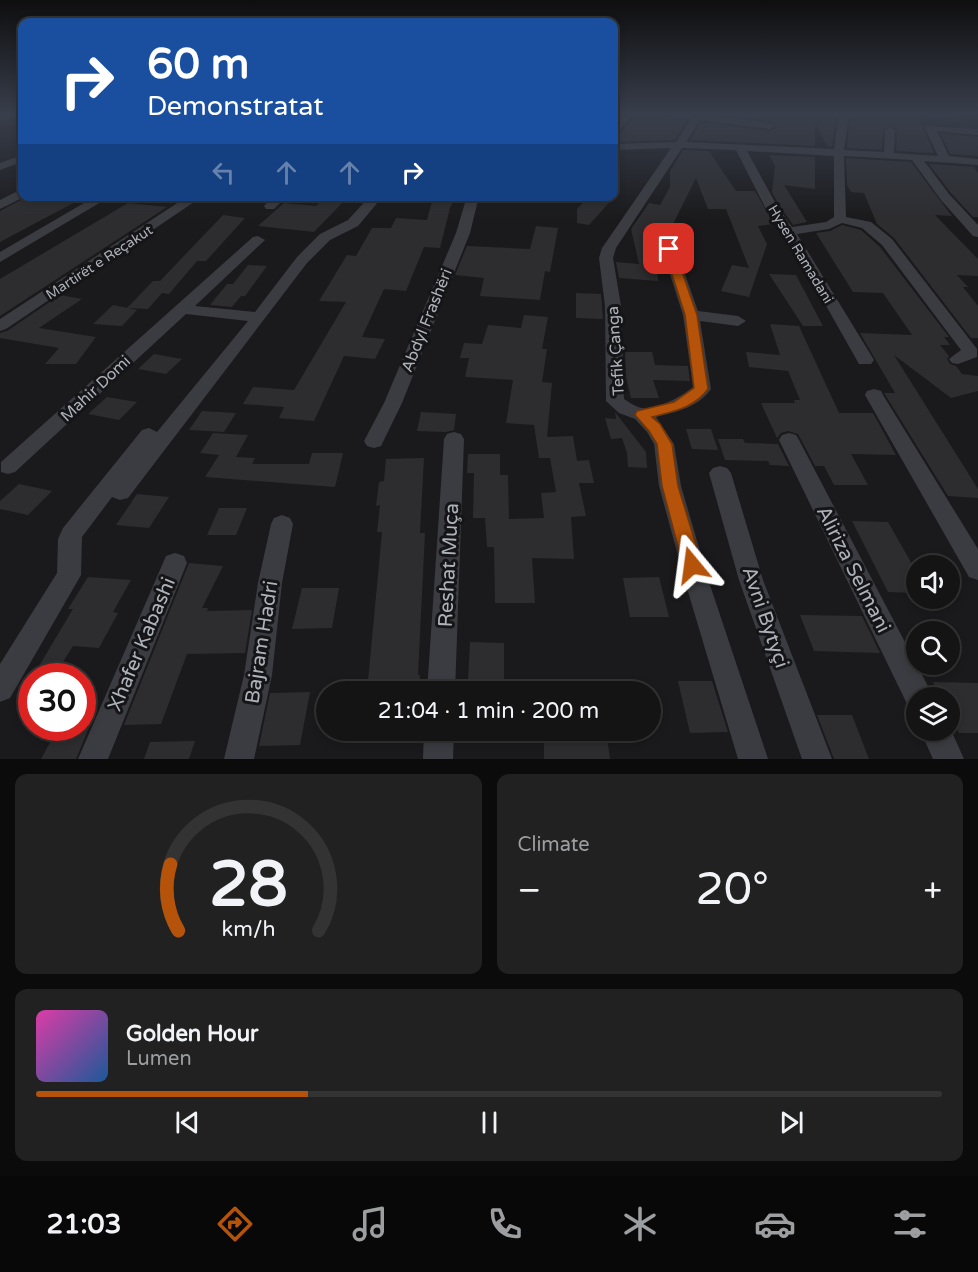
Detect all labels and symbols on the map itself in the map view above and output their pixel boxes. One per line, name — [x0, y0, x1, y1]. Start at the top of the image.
street label: Hysen Ramadani — [764, 202, 837, 307]
street label: Martirët e Reçakut — [43, 221, 156, 303]
pin — [643, 223, 694, 274]
street label: Abdyl Frashëri — [397, 266, 457, 375]
street label: Tefik Çanga — [603, 305, 629, 396]
street label: Mahir Domi — [56, 351, 135, 426]
street label: Reshat Muça — [434, 502, 464, 628]
street label: Aliriza Selmani — [811, 502, 895, 637]
position arrow — [660, 533, 724, 597]
street label: Avni Bytyçi — [737, 563, 794, 671]
street label: Xhafer Kabashi — [103, 574, 181, 715]
street label: Bajram Hadri — [240, 579, 284, 705]
speed limit sign: 30 — [18, 663, 96, 741]

